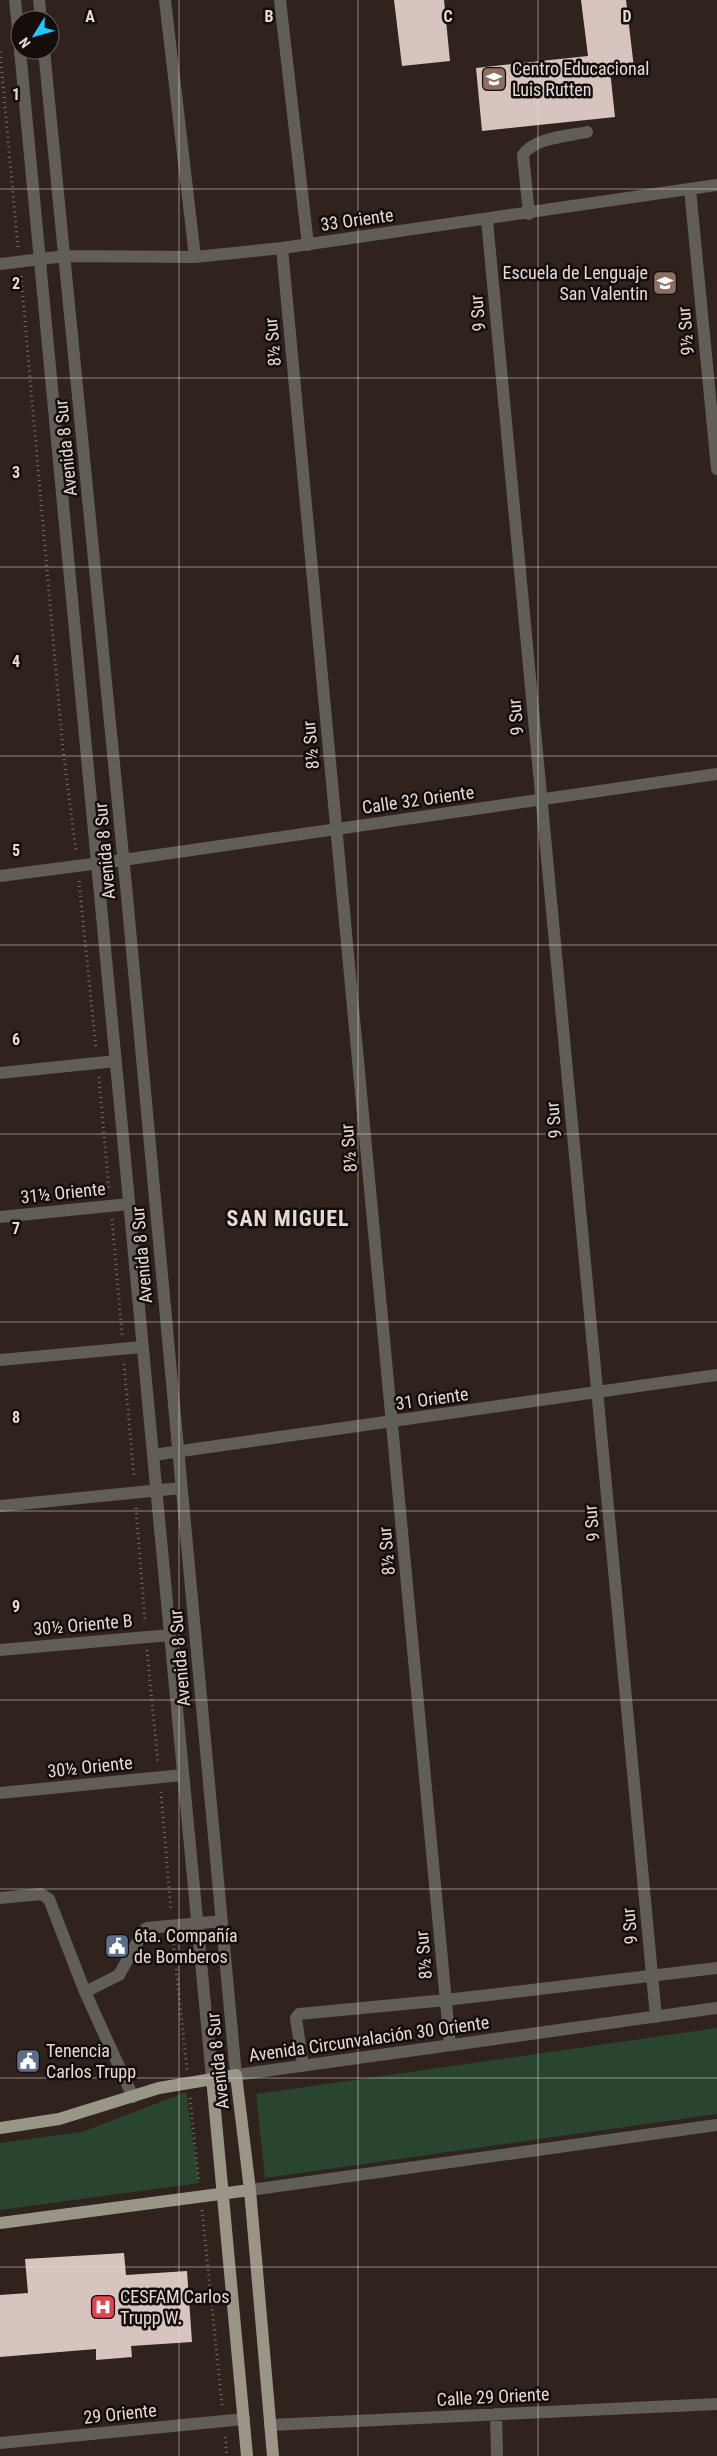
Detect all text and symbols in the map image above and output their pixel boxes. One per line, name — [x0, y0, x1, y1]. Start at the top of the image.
text: A — [85, 7, 95, 26]
text: B — [265, 7, 274, 26]
text: C — [443, 7, 453, 26]
text: D — [622, 7, 632, 26]
north arrow — [10, 10, 60, 60]
text: N — [16, 35, 34, 51]
place label: Centro Educacional Luis Rutten — [512, 58, 649, 100]
school or university icon: Centro Educacional Luis Rutten — [481, 66, 507, 92]
text: 1 — [12, 85, 20, 104]
street label: 33 Oriente — [319, 204, 395, 235]
place label: Escuela de Lenguaje San Valentin — [503, 262, 648, 304]
school or university icon: Escuela de Lenguaje San Valentin — [652, 270, 678, 296]
text: 2 — [12, 274, 20, 293]
street label: 9 Sur — [465, 293, 490, 332]
street label: 9½ Sur — [673, 305, 698, 356]
street label: 8½ Sur — [260, 316, 285, 367]
street label: Avenida 8 Sur — [50, 398, 81, 497]
text: 3 — [12, 463, 20, 482]
text: 4 — [12, 652, 20, 671]
street label: 9 Sur — [503, 697, 528, 736]
street label: 8½ Sur — [298, 719, 323, 770]
street label: Calle 32 Oriente — [361, 781, 475, 818]
street label: Avenida 8 Sur — [90, 801, 119, 900]
text: 5 — [12, 841, 20, 860]
text: 6 — [12, 1030, 20, 1049]
street label: 9 Sur — [541, 1100, 566, 1139]
street label: 8½ Sur — [336, 1122, 361, 1173]
street label: 31½ Oriente — [19, 1178, 107, 1207]
street label: Avenida 8 Sur — [127, 1205, 156, 1304]
district label: SAN MIGUEL — [227, 1206, 349, 1231]
text: 7 — [12, 1219, 20, 1238]
street label: 31 Oriente — [394, 1383, 470, 1414]
text: 8 — [12, 1408, 20, 1427]
street label: 9 Sur — [579, 1503, 604, 1542]
street label: 8½ Sur — [374, 1525, 399, 1576]
text: 9 — [12, 1597, 20, 1616]
street label: Avenida 8 Sur — [165, 1608, 194, 1707]
street label: 30½ Oriente B — [33, 1610, 133, 1639]
street label: 30½ Oriente — [46, 1752, 134, 1781]
street label: 9 Sur — [617, 1906, 642, 1945]
place label: 6ta. Compañía de Bomberos — [134, 1925, 238, 1967]
street label: 8½ Sur — [411, 1929, 436, 1980]
public building icon: 6ta. Compañía de Bomberos — [104, 1933, 130, 1959]
street label: Avenida 8 Sur — [202, 2011, 233, 2110]
street label: Avenida Circunvalación 30 Oriente — [247, 2011, 490, 2066]
place label: Tenencia Carlos Trupp — [46, 2040, 136, 2082]
public building icon: Tenencia Carlos Trupp — [15, 2048, 41, 2074]
place label: CESFAM Carlos Trupp W. — [120, 2286, 229, 2328]
hospital icon: CESFAM Carlos Trupp W. — [90, 2294, 116, 2320]
street label: Calle 29 Oriente — [436, 2383, 550, 2410]
street label: 29 Oriente — [82, 2399, 157, 2428]

